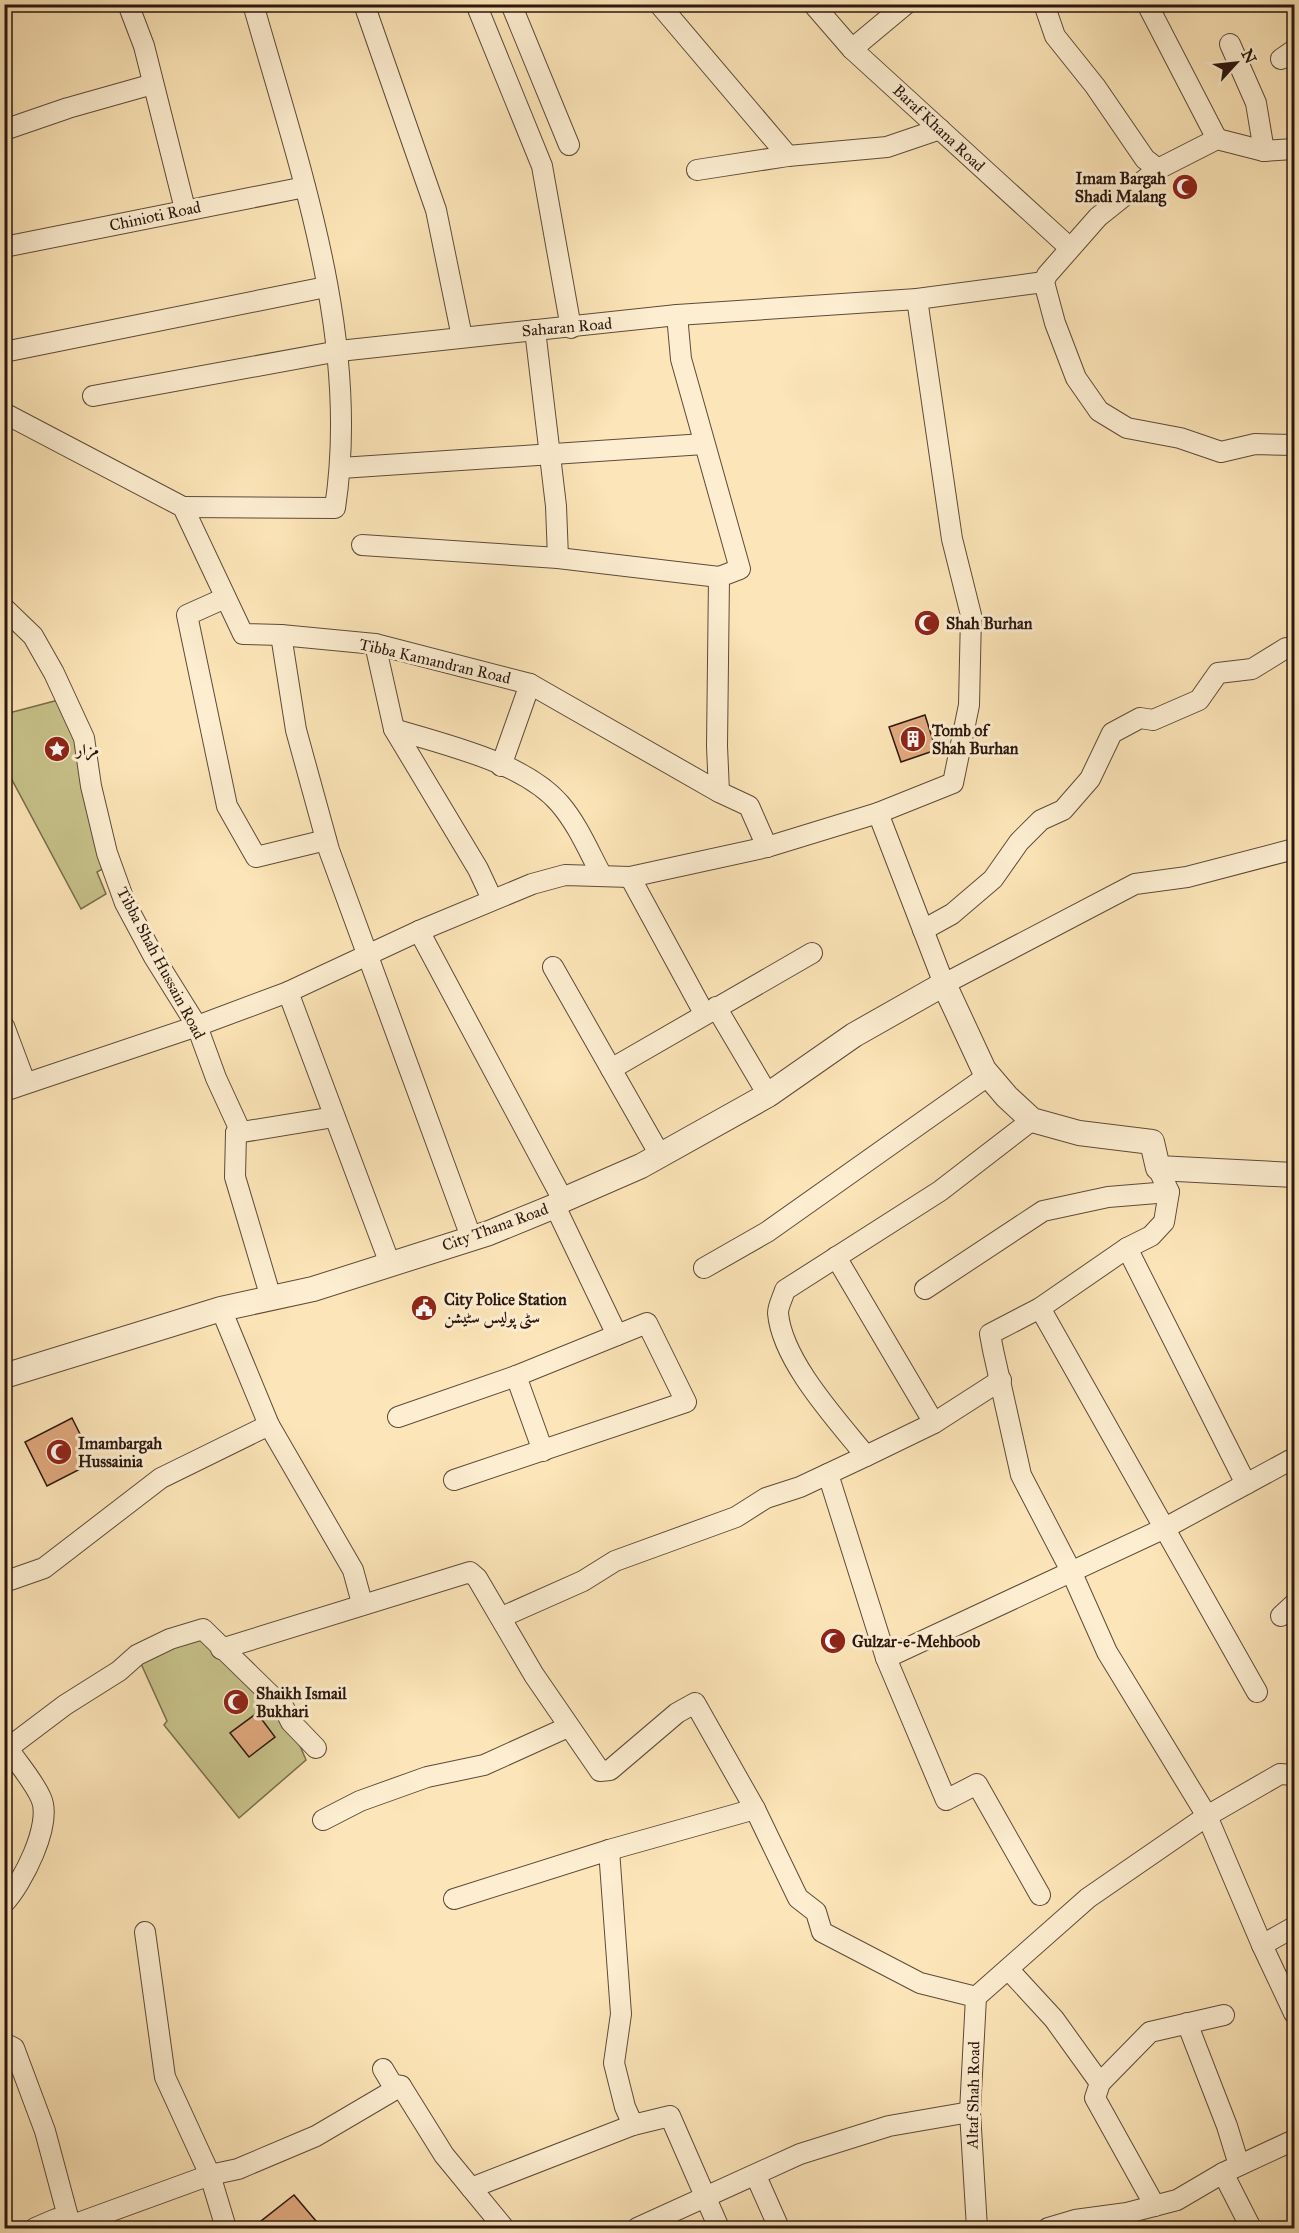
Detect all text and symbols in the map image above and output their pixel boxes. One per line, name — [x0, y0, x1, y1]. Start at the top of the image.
north arrow — [1206, 33, 1266, 93]
text: N — [1237, 46, 1261, 67]
street label: Baraf Khana Road — [889, 81, 989, 175]
place label: Imam Bargah Shadi Malang — [1075, 169, 1167, 207]
mosque icon: Imam Bargah Shadi Malang — [1170, 172, 1200, 202]
street label: Chinioti Road — [108, 197, 202, 235]
street label: Saharan Road — [521, 314, 613, 340]
mosque icon: Shah Burhan — [912, 608, 942, 638]
place label: Shah Burhan — [946, 614, 1033, 633]
street label: Tibba Kamandran Road — [357, 634, 513, 688]
place label: Tomb of Shah Burhan — [931, 721, 1019, 758]
building icon: Tomb of Shah Burhan — [898, 724, 928, 754]
place icon: مزار — [42, 734, 72, 764]
place label: مزار — [74, 740, 99, 761]
street label: Tibba Shah Hussain Road — [113, 884, 209, 1042]
street label: City Thana Road — [439, 1199, 551, 1255]
place label: City Police Station سٹی پولیس سٹیشن — [444, 1290, 567, 1330]
public building icon: City Police Station سٹی پولیس سٹیشن — [409, 1293, 439, 1323]
place label: Imambargah Hussainia — [78, 1434, 162, 1471]
mosque icon: Imambargah Hussainia — [44, 1437, 74, 1467]
mosque icon: Gulzar-e-Mehboob — [818, 1626, 848, 1656]
place label: Gulzar-e-Mehboob — [852, 1632, 980, 1651]
place label: Shaikh Ismail Bukhari — [256, 1684, 347, 1721]
mosque icon: Shaikh Ismail Bukhari — [221, 1687, 251, 1717]
street label: Altaf Shah Road — [963, 2041, 983, 2150]

